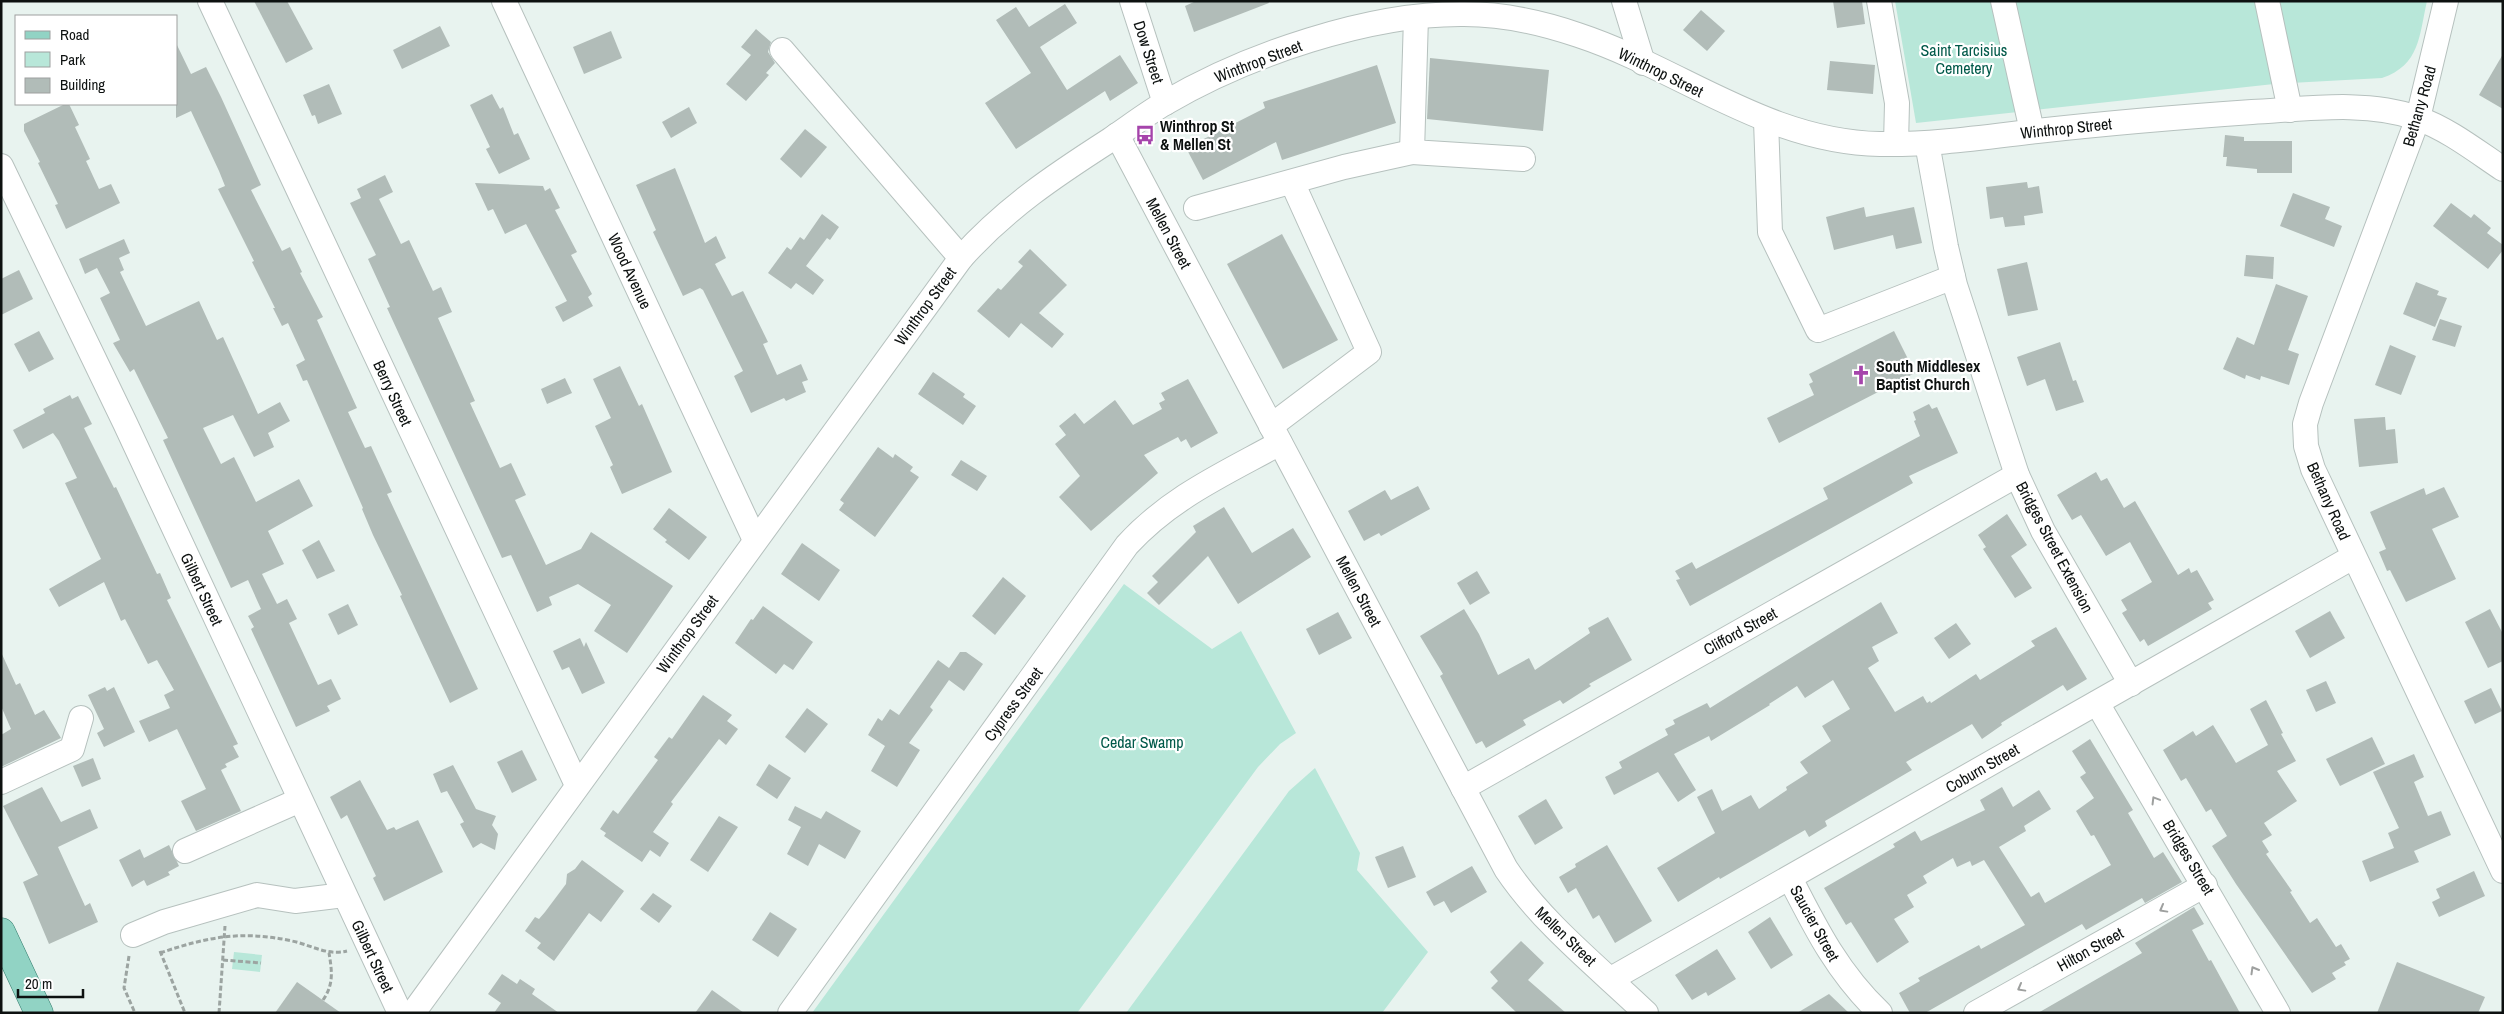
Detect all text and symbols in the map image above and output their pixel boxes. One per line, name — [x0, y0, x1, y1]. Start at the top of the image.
legend — [15, 15, 178, 105]
street label: Dow Street — [1129, 18, 1170, 87]
text: Road — [60, 24, 89, 45]
street label: Winthrop Street — [1211, 34, 1305, 88]
park label: Saint Tarcisius Cemetery — [1921, 39, 2007, 79]
street label: Winthrop Street — [1615, 42, 1707, 102]
text: Park — [60, 49, 86, 70]
street label: Bethany Road — [2397, 63, 2441, 149]
text: Building — [60, 74, 105, 95]
street label: Winthrop Street — [2019, 112, 2113, 144]
place label: Winthrop St & Mellen St — [1160, 115, 1235, 155]
bus stop icon: Winthrop St & Mellen St — [1134, 124, 1156, 146]
street label: Mellen Street — [1141, 194, 1197, 273]
street label: Wood Avenue — [603, 230, 657, 312]
street label: Winthrop Street — [889, 262, 961, 350]
place label: South Middlesex Baptist Church — [1876, 355, 1981, 395]
street label: Berry Street — [368, 357, 418, 430]
church icon: South Middlesex Baptist Church — [1850, 364, 1872, 386]
street label: Bethany Road — [2302, 459, 2356, 543]
street label: Bridges Street Extension — [2011, 477, 2099, 617]
street label: Gilbert Street — [176, 549, 229, 629]
street label: Mellen Street — [1331, 552, 1387, 631]
street label: Winthrop Street — [651, 590, 723, 678]
street label: Clifford Street — [1699, 602, 1781, 660]
street label: Cypress Street — [979, 662, 1048, 746]
park label: Cedar Swamp — [1100, 731, 1184, 753]
street label: Coburn Street — [1941, 738, 2023, 798]
one-way arrow — [2151, 796, 2161, 805]
street label: Bridges Street — [2158, 815, 2220, 899]
street label: Saucier Street — [1785, 881, 1845, 965]
street label: Mellen Street — [1531, 901, 1602, 971]
one-way arrow — [2159, 903, 2168, 913]
street label: Gilbert Street — [347, 916, 400, 996]
street label: Hilton Street — [2053, 922, 2128, 976]
scale bar — [18, 966, 82, 998]
one-way arrow — [2250, 967, 2260, 976]
text: 20 m — [25, 973, 52, 994]
one-way arrow — [2017, 981, 2026, 991]

